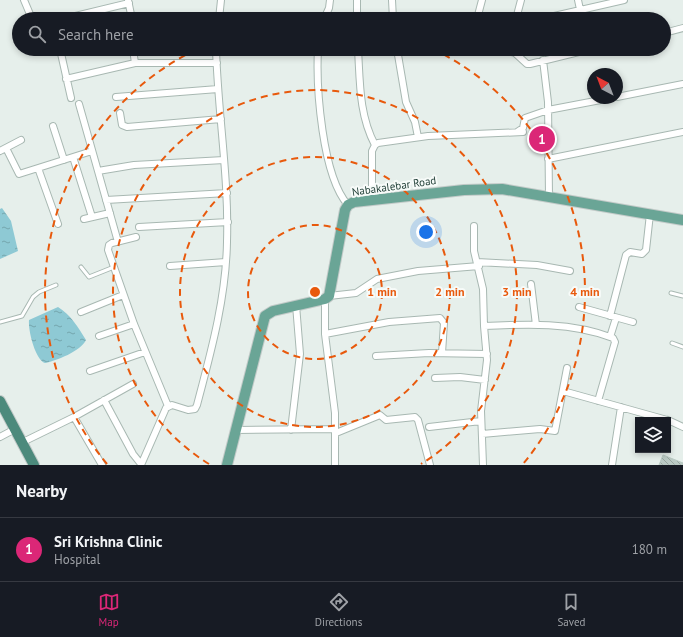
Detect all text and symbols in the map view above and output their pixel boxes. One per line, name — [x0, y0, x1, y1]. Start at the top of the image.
search box — [12, 12, 671, 56]
icon: search — [26, 23, 48, 45]
text: Search here — [58, 25, 134, 44]
north arrow — [587, 68, 623, 104]
pin: 1 — [529, 124, 555, 154]
street label: Nabakalebar Road — [351, 173, 437, 199]
your location — [416, 222, 436, 242]
text: 1 min — [367, 284, 397, 299]
text: 2 min — [435, 284, 465, 299]
text: 3 min — [502, 284, 532, 299]
text: 4 min — [570, 284, 600, 299]
centre of rings — [308, 285, 322, 299]
map controls — [635, 417, 671, 453]
button: layers — [635, 417, 671, 453]
text: Nearby — [16, 480, 67, 502]
text: Sri Krishna Clinic — [54, 532, 163, 551]
text: 1 — [25, 541, 33, 558]
text: 180 m — [632, 541, 667, 558]
text: Hospital — [54, 551, 100, 568]
tab: Map — [98, 591, 120, 629]
tab: Directions — [315, 591, 362, 629]
tab: Saved — [557, 591, 585, 629]

